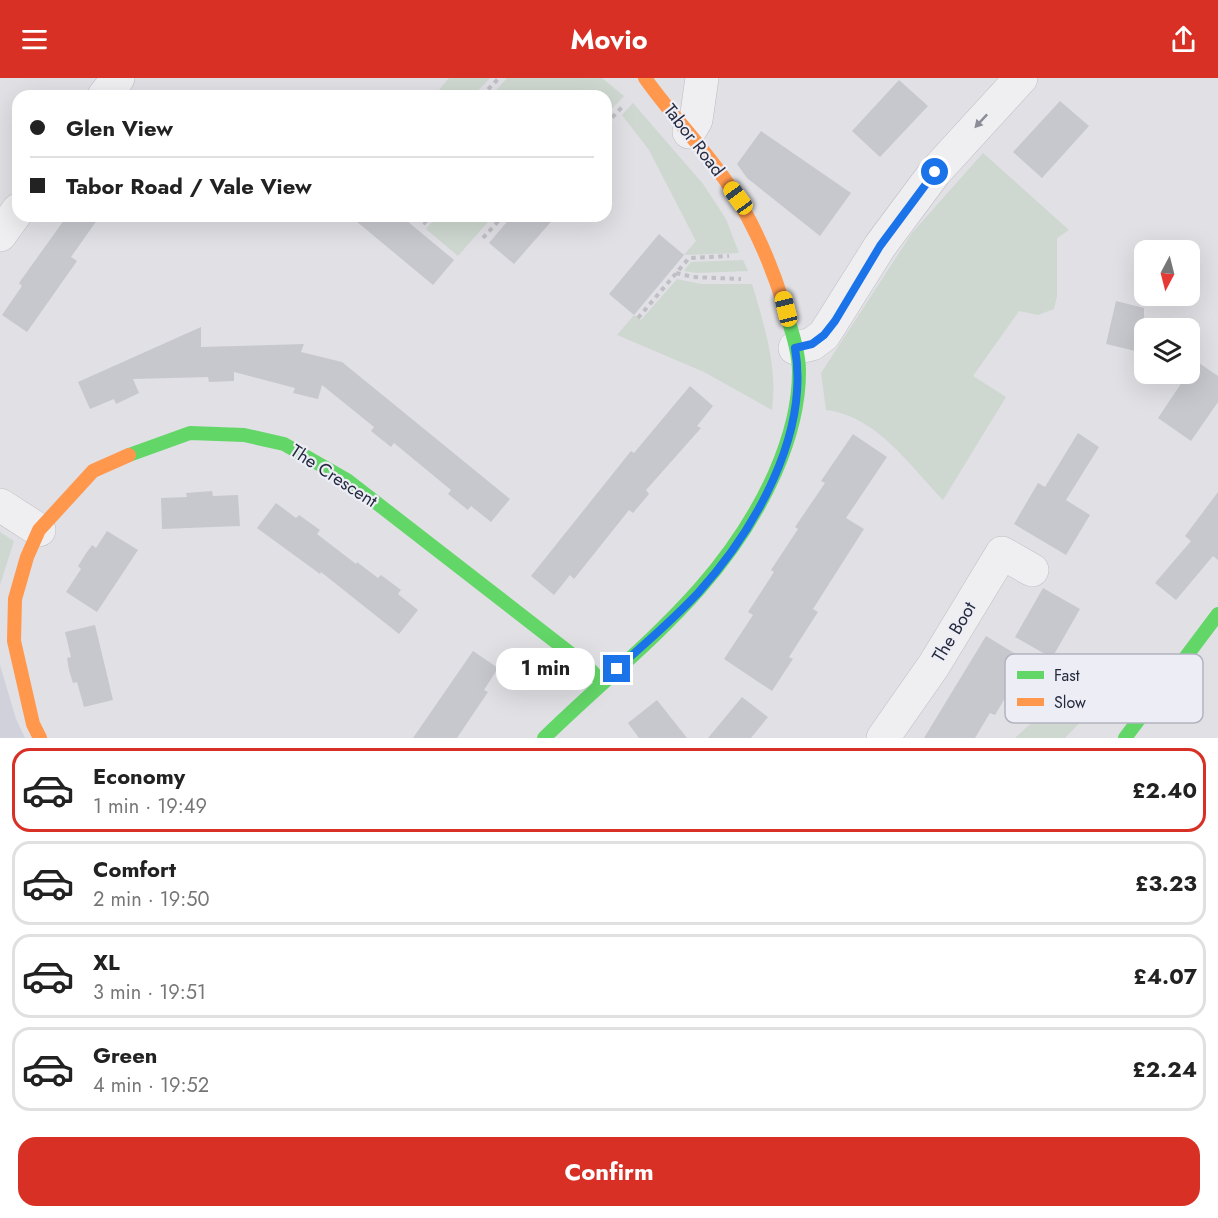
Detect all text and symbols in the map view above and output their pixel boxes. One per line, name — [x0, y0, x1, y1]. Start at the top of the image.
text: Movio — [570, 20, 648, 59]
icon: menu — [18, 23, 51, 56]
icon: share — [1167, 23, 1200, 56]
street label: Tabor Road — [657, 98, 731, 182]
text: Glen View — [66, 112, 173, 144]
one-way arrow — [975, 113, 988, 128]
route start — [921, 158, 948, 185]
text: Tabor Road / Vale View — [66, 170, 312, 202]
car — [720, 178, 756, 218]
north arrow — [1134, 240, 1200, 306]
map controls — [1134, 240, 1200, 384]
car — [773, 289, 799, 329]
button: layers — [1134, 318, 1200, 384]
street label: The Crescent — [285, 438, 383, 514]
street label: The Boot — [926, 596, 983, 667]
callout: 1 min — [497, 648, 596, 690]
text: 1 min — [521, 654, 570, 683]
legend — [1005, 654, 1203, 723]
route end — [603, 655, 630, 682]
text: Fast — [1054, 664, 1080, 687]
text: Slow — [1054, 691, 1086, 714]
text: Economy — [93, 760, 185, 792]
icon: car — [21, 763, 75, 817]
text: £2.40 — [1132, 774, 1197, 806]
text: 1 min · 19:49 — [93, 792, 207, 821]
text: Comfort — [93, 853, 176, 885]
icon: car — [21, 856, 75, 910]
text: £3.23 — [1135, 867, 1197, 899]
text: 2 min · 19:50 — [93, 885, 209, 914]
text: XL — [93, 946, 120, 978]
icon: car — [21, 949, 75, 1003]
text: £4.07 — [1133, 960, 1197, 992]
text: 3 min · 19:51 — [93, 978, 206, 1007]
text: Green — [93, 1039, 157, 1071]
icon: car — [21, 1042, 75, 1096]
text: £2.24 — [1132, 1053, 1197, 1085]
text: 4 min · 19:52 — [93, 1071, 209, 1100]
button: Confirm — [18, 1137, 1200, 1206]

